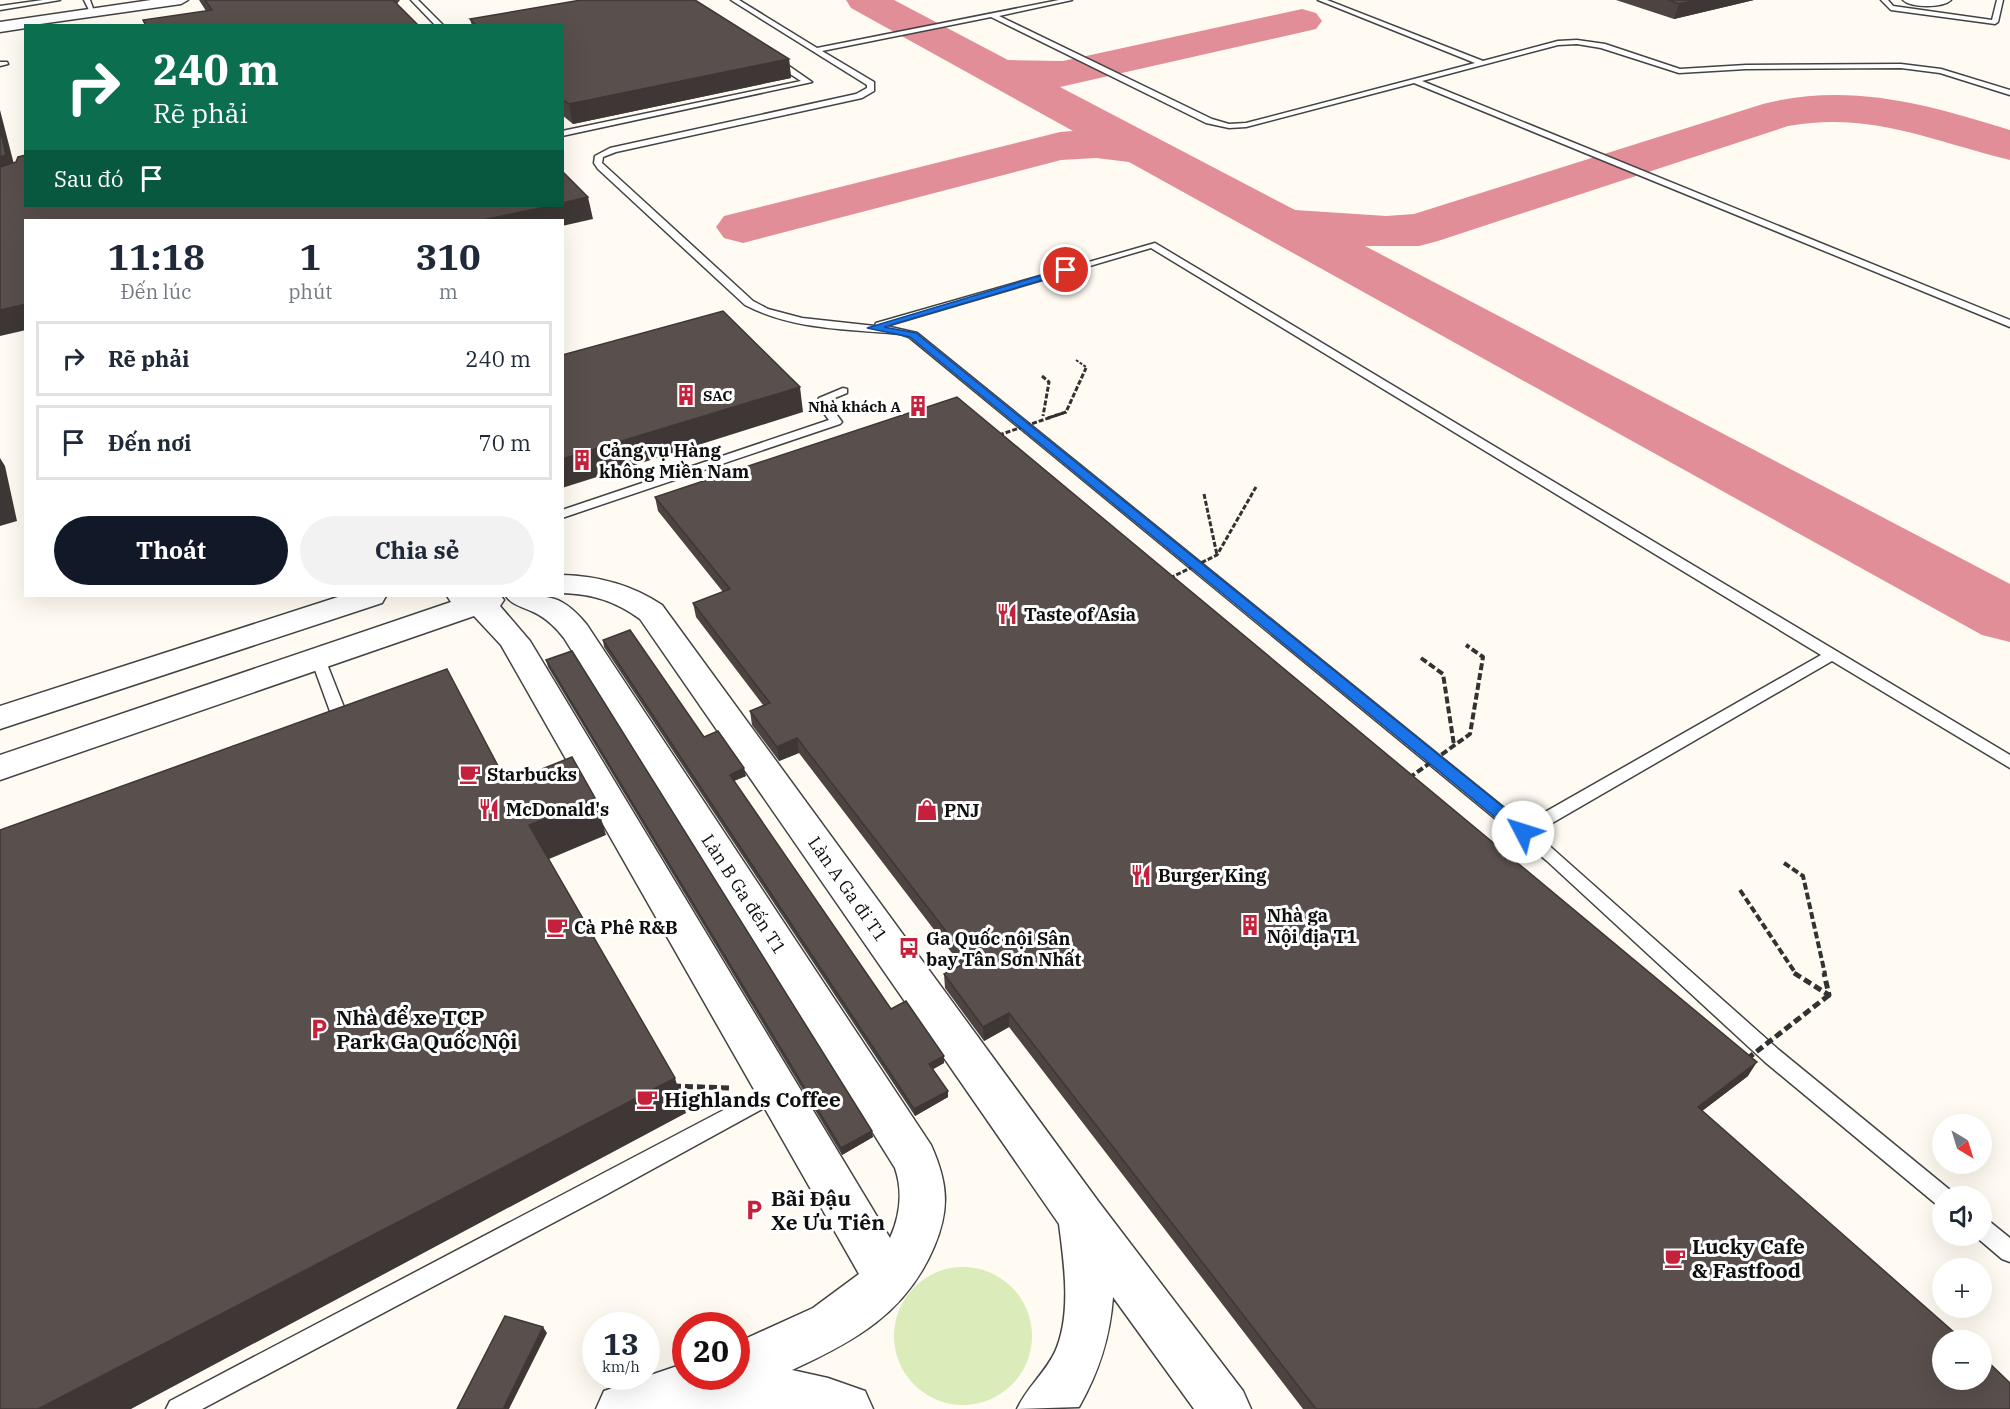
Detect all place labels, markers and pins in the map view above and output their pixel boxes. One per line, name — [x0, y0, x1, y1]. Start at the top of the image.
pin — [1040, 244, 1091, 295]
building icon: SAC — [674, 383, 698, 407]
place label: SAC — [703, 386, 732, 405]
building icon: Nhà khách A — [906, 394, 930, 418]
place label: Nhà khách A — [808, 397, 902, 416]
place label: Cảng vụ Hàng không Miền Nam — [599, 439, 750, 483]
building icon: Cảng vụ Hàng không Miền Nam — [570, 448, 594, 472]
restaurant icon: Taste of Asia — [995, 602, 1019, 626]
place label: Taste of Asia — [1024, 603, 1136, 626]
cafe icon: Starbucks — [458, 762, 482, 786]
place label: Starbucks — [487, 763, 577, 786]
restaurant icon: McDonald's — [477, 797, 501, 821]
place label: McDonald's — [506, 798, 609, 821]
shop icon: PNJ — [915, 798, 939, 822]
place label: PNJ — [944, 799, 979, 822]
restaurant icon: Burger King — [1129, 863, 1153, 887]
place label: Burger King — [1158, 864, 1267, 887]
place label: Nhà ga Nội địa T1 — [1267, 904, 1357, 948]
building icon: Nhà ga Nội địa T1 — [1238, 913, 1262, 937]
cafe icon: Cà Phê R&B — [545, 915, 569, 939]
place label: Cà Phê R&B — [574, 916, 678, 939]
place label: Ga Quốc nội Sân bay Tân Sơn Nhất — [926, 927, 1081, 971]
bus stop icon: Ga Quốc nội Sân bay Tân Sơn Nhất — [897, 936, 921, 960]
place label: Nhà để xe TCP Park Ga Quốc Nội — [336, 1003, 517, 1055]
parking icon: Nhà để xe TCP Park Ga Quốc Nội — [307, 1017, 331, 1041]
place label: Highlands Coffee — [664, 1085, 841, 1113]
cafe icon: Highlands Coffee — [635, 1087, 659, 1111]
place label: Bãi Đậu Xe Ưu Tiên — [771, 1184, 885, 1236]
parking icon: Bãi Đậu Xe Ưu Tiên — [742, 1198, 766, 1222]
place label: Lucky Cafe & Fastfood — [1692, 1232, 1805, 1284]
cafe icon: Lucky Cafe & Fastfood — [1663, 1246, 1687, 1270]

